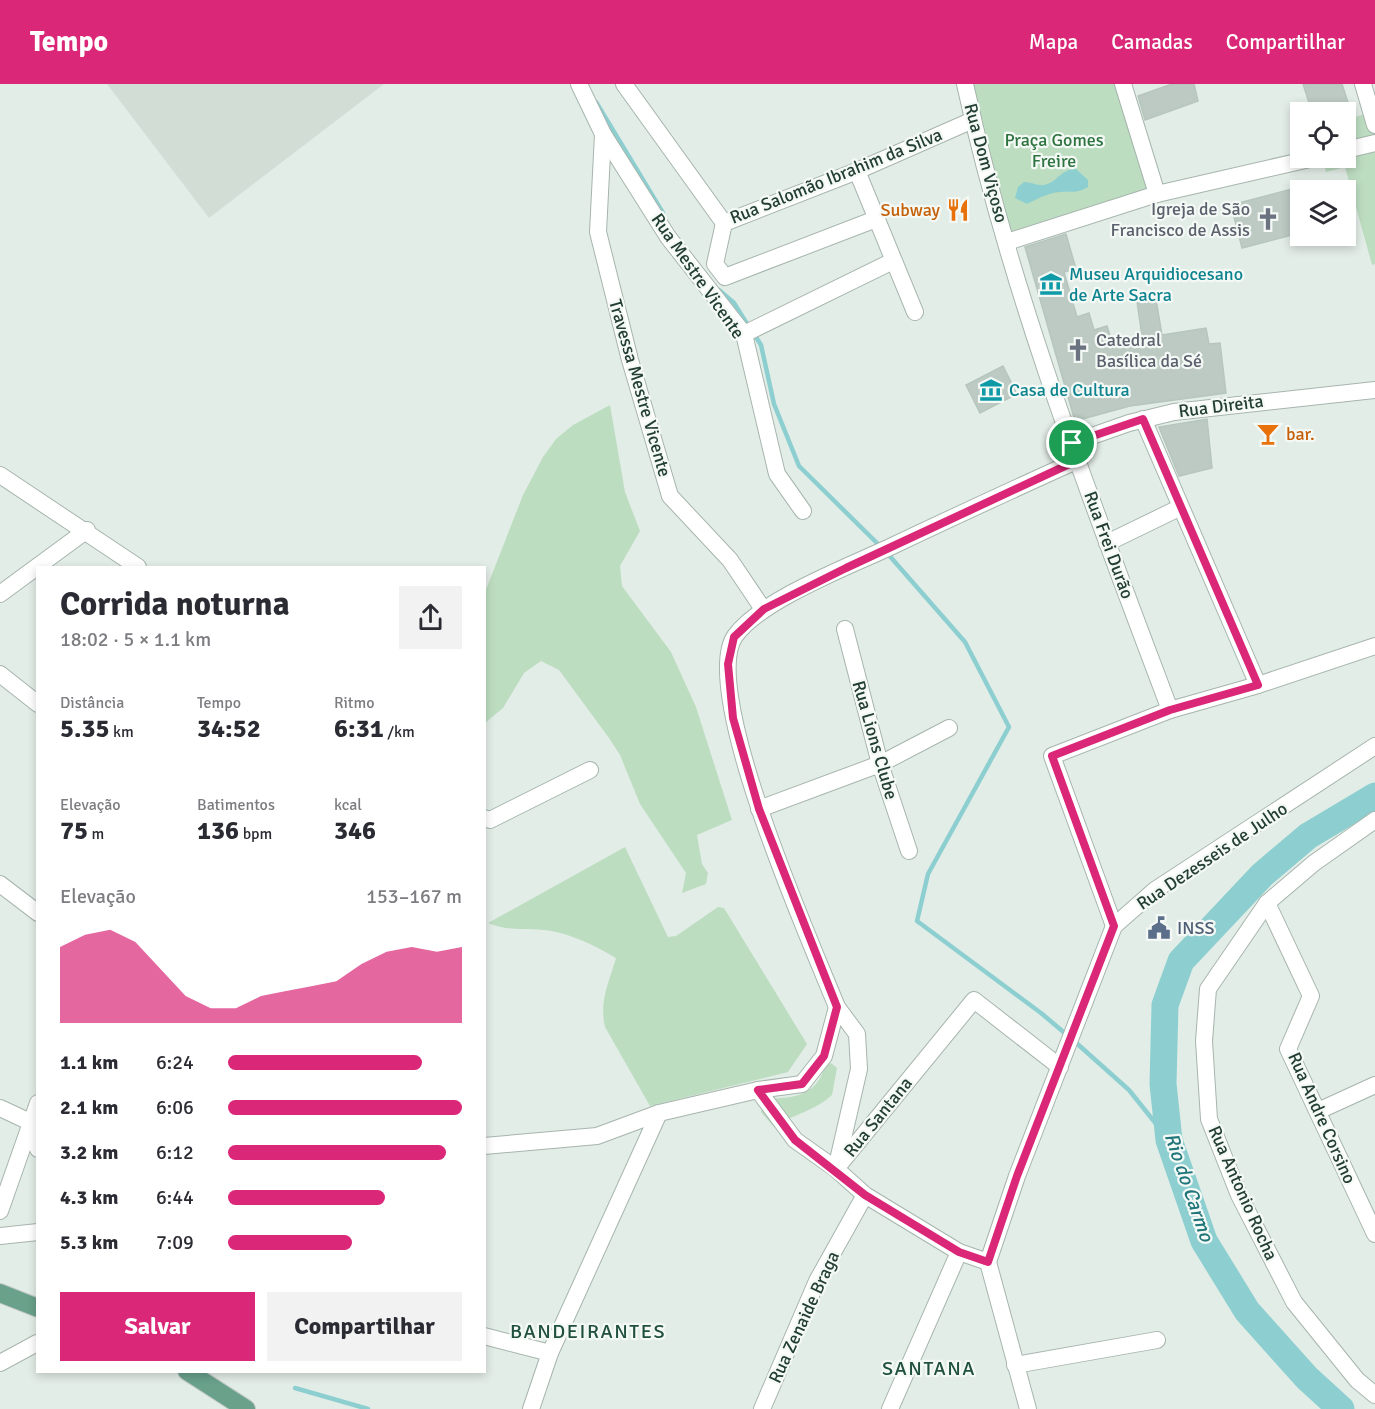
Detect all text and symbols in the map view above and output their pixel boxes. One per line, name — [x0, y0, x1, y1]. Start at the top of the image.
text: Tempo — [30, 25, 108, 59]
text: Mapa — [1029, 29, 1078, 55]
text: Camadas — [1111, 29, 1193, 55]
text: Compartilhar — [1226, 29, 1345, 55]
street label: Rua Dom Viçoso — [959, 101, 1013, 225]
map controls — [1290, 102, 1356, 246]
button: locate — [1290, 102, 1356, 168]
street label: Rua Salomão Ibrahim da Silva — [727, 123, 945, 229]
park label: Praça Gomes Freire — [1004, 129, 1104, 172]
button: layers — [1290, 180, 1356, 246]
restaurant icon: Subway — [945, 197, 971, 223]
place label: Igreja de São Francisco de Assis — [1110, 198, 1250, 241]
place label: Subway — [881, 199, 941, 221]
church icon: Igreja de São Francisco de Assis — [1255, 206, 1281, 232]
street label: Rua Mestre Vicente — [647, 209, 749, 343]
place label: Museu Arquidiocesano de Arte Sacra — [1069, 263, 1243, 306]
museum icon: Museu Arquidiocesano de Arte Sacra — [1038, 271, 1064, 297]
street label: Travessa Mestre Vicente — [604, 297, 676, 479]
place label: Catedral Basílica da Sé — [1096, 329, 1202, 372]
church icon: Catedral Basílica da Sé — [1065, 337, 1091, 363]
museum icon: Casa de Cultura — [978, 377, 1004, 403]
place label: Casa de Cultura — [1009, 379, 1130, 401]
street label: Rua Direita — [1177, 390, 1265, 422]
pin — [1046, 417, 1097, 468]
bar icon: bar. — [1255, 421, 1281, 447]
place label: bar. — [1286, 423, 1315, 445]
icon: arrive — [1055, 426, 1088, 459]
street label: Rua Frei Durão — [1079, 488, 1139, 602]
text: Corrida noturna — [60, 584, 290, 625]
button: share — [399, 586, 462, 649]
text: 18:02 · 5 × 1.1 km — [60, 627, 211, 652]
street label: Rua Lions Clube — [848, 678, 902, 802]
text: Distância — [60, 693, 124, 713]
text: Tempo — [197, 693, 241, 713]
text: Ritmo — [334, 693, 375, 713]
text: 5.35 — [60, 713, 110, 745]
text: 34:52 — [197, 713, 261, 745]
text: 6:31 — [334, 713, 384, 745]
text: km — [110, 722, 134, 742]
text: /km — [384, 722, 415, 742]
text: Elevação — [60, 795, 121, 815]
text: Batimentos — [197, 795, 275, 815]
text: kcal — [334, 795, 362, 815]
street label: Rua Dezesseis de Julho — [1132, 797, 1292, 915]
text: 75 — [60, 815, 88, 847]
text: 136 — [197, 815, 239, 847]
text: 346 — [334, 815, 376, 847]
text: m — [88, 824, 104, 844]
text: bpm — [239, 824, 272, 844]
text: Elevação — [60, 884, 136, 909]
text: 153–167 m — [366, 884, 462, 909]
public building icon: INSS — [1146, 915, 1172, 941]
place label: INSS — [1177, 917, 1215, 939]
street label: Rua Andre Corsino — [1283, 1049, 1361, 1187]
text: 1.1 km — [60, 1050, 118, 1075]
text: 6:24 — [156, 1050, 194, 1075]
street label: Rua Santana — [839, 1073, 917, 1161]
text: 2.1 km — [60, 1095, 118, 1120]
text: 6:06 — [156, 1095, 194, 1120]
street label: Rua Antonio Rocha — [1203, 1122, 1283, 1264]
water label: Rio do Carmo — [1159, 1129, 1220, 1246]
text: 3.2 km — [60, 1140, 118, 1165]
text: 6:12 — [156, 1140, 194, 1165]
text: 4.3 km — [60, 1185, 118, 1210]
text: 6:44 — [156, 1185, 194, 1210]
text: 5.3 km — [60, 1230, 118, 1255]
text: 7:09 — [156, 1230, 194, 1255]
street label: Rua Zenaide Braga — [764, 1247, 844, 1387]
button: Salvar — [60, 1292, 255, 1361]
button: Compartilhar — [267, 1292, 462, 1361]
district label: BANDEIRANTES — [510, 1319, 666, 1344]
district label: SANTANA — [882, 1356, 976, 1381]

